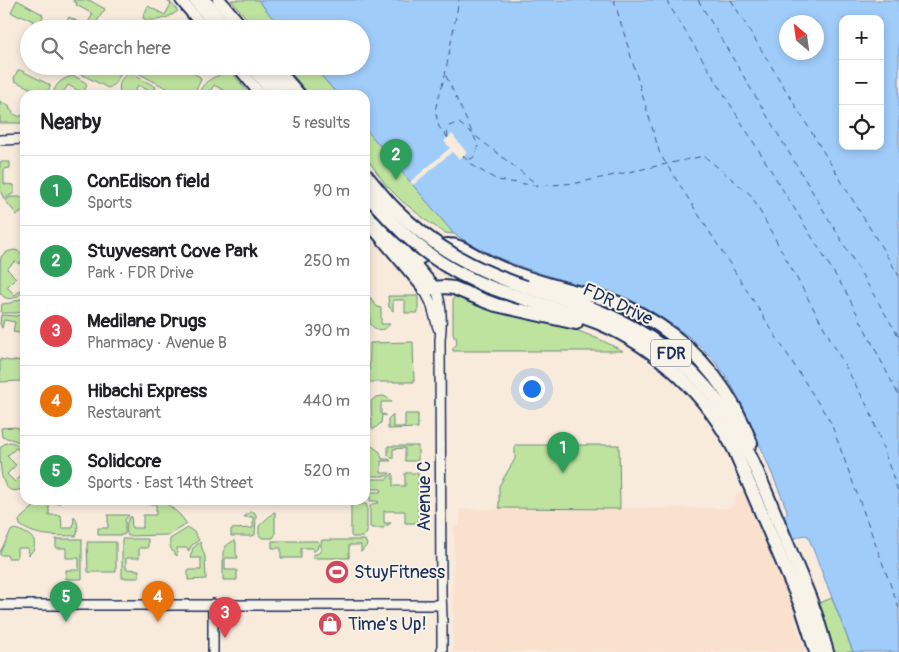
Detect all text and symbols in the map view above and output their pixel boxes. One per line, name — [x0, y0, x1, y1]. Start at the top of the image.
north arrow — [779, 15, 824, 60]
map controls — [839, 15, 884, 150]
button: + — [839, 15, 884, 60]
search box — [20, 20, 370, 75]
icon: search — [38, 34, 66, 62]
text: Search here — [78, 36, 171, 60]
button: − — [839, 60, 884, 105]
button: locate — [839, 105, 884, 150]
text: Nearby — [40, 109, 101, 136]
text: 5 results — [292, 113, 350, 133]
pin: 2 — [380, 139, 412, 180]
text: ConEdison field — [87, 169, 210, 193]
text: 1 — [53, 181, 59, 201]
text: 90 m — [313, 181, 350, 201]
text: Sports — [87, 193, 132, 213]
text: Stuyvesant Cove Park — [87, 239, 258, 263]
text: 2 — [52, 251, 60, 271]
text: 250 m — [304, 251, 350, 271]
text: Park · FDR Drive — [87, 263, 194, 283]
street label: FDR Drive — [579, 278, 657, 331]
text: Medilane Drugs — [87, 309, 206, 333]
text: 3 — [52, 321, 60, 341]
text: 390 m — [304, 321, 350, 341]
text: Pharmacy · Avenue B — [87, 333, 227, 353]
road number: FDR — [651, 339, 691, 366]
your location — [519, 376, 545, 402]
text: Hibachi Express — [87, 379, 207, 403]
text: 4 — [51, 391, 61, 411]
text: 440 m — [303, 391, 350, 411]
text: Restaurant — [87, 403, 161, 423]
pin: 1 — [547, 432, 579, 473]
text: Solidcore — [87, 449, 161, 473]
text: 5 — [52, 461, 60, 481]
text: 520 m — [304, 461, 350, 481]
street label: Avenue C — [413, 461, 436, 531]
text: Sports · East 14th Street — [87, 473, 253, 493]
sports icon: StuyFitness — [324, 559, 350, 585]
place label: StuyFitness — [354, 561, 445, 584]
pin: 5 — [50, 581, 82, 622]
pin: 4 — [142, 581, 174, 622]
pin: 3 — [209, 597, 241, 638]
shop icon: Time's Up! — [317, 611, 343, 637]
place label: Time's Up! — [348, 613, 427, 636]

